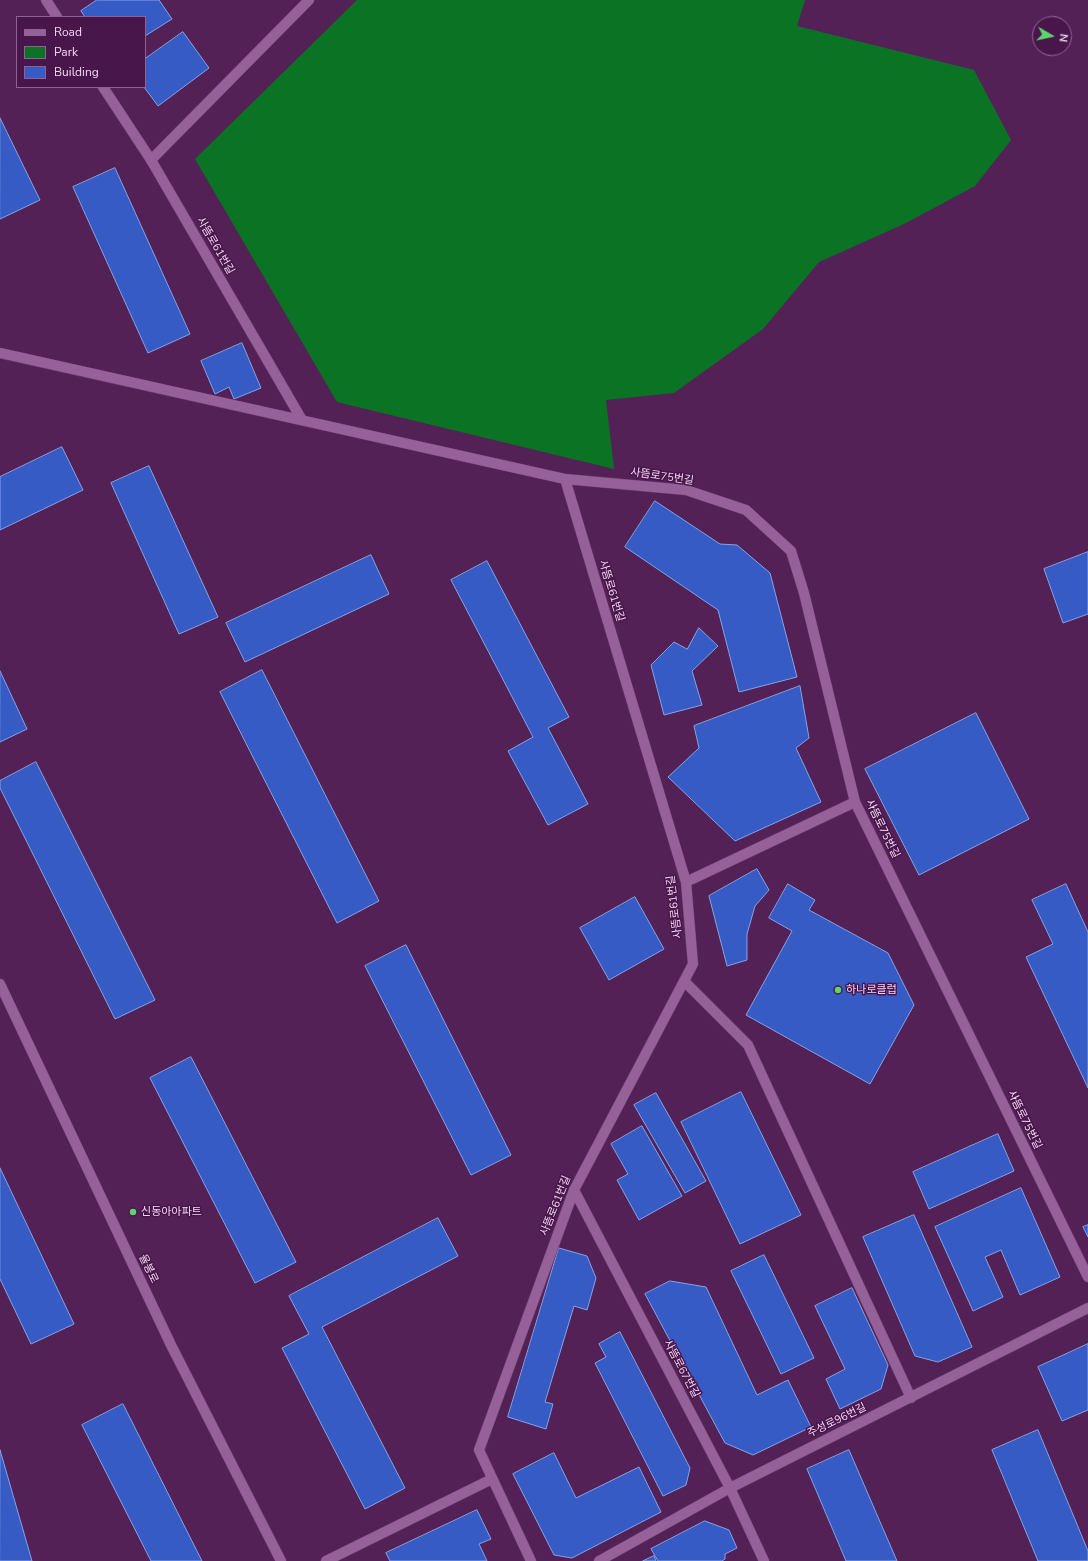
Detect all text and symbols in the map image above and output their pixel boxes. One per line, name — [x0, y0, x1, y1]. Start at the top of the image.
legend — [16, 16, 146, 88]
north arrow — [1032, 16, 1072, 56]
text: Road — [54, 24, 82, 40]
text: N — [1055, 33, 1071, 43]
text: Park — [54, 44, 78, 60]
text: Building — [54, 64, 99, 80]
street label: 사뜸로61번길 — [193, 215, 237, 277]
street label: 사뜸로75번길 — [629, 466, 695, 488]
street label: 사뜸로61번길 — [595, 559, 627, 623]
street label: 사뜸로75번길 — [862, 797, 902, 861]
street label: 사뜸로61번길 — [665, 875, 685, 939]
place label: 하나로클럽 — [846, 983, 897, 997]
marker: 하나로클럽 — [833, 985, 843, 995]
street label: 사뜸로75번길 — [1004, 1088, 1044, 1152]
street label: 사뜸로61번길 — [538, 1174, 574, 1238]
place label: 신동아아파트 — [141, 1205, 202, 1219]
marker: 신동아아파트 — [128, 1207, 138, 1217]
street label: 율봉로 — [135, 1252, 161, 1286]
street label: 사뜸로67번길 — [660, 1338, 702, 1400]
street label: 주성로96번길 — [805, 1401, 869, 1441]

